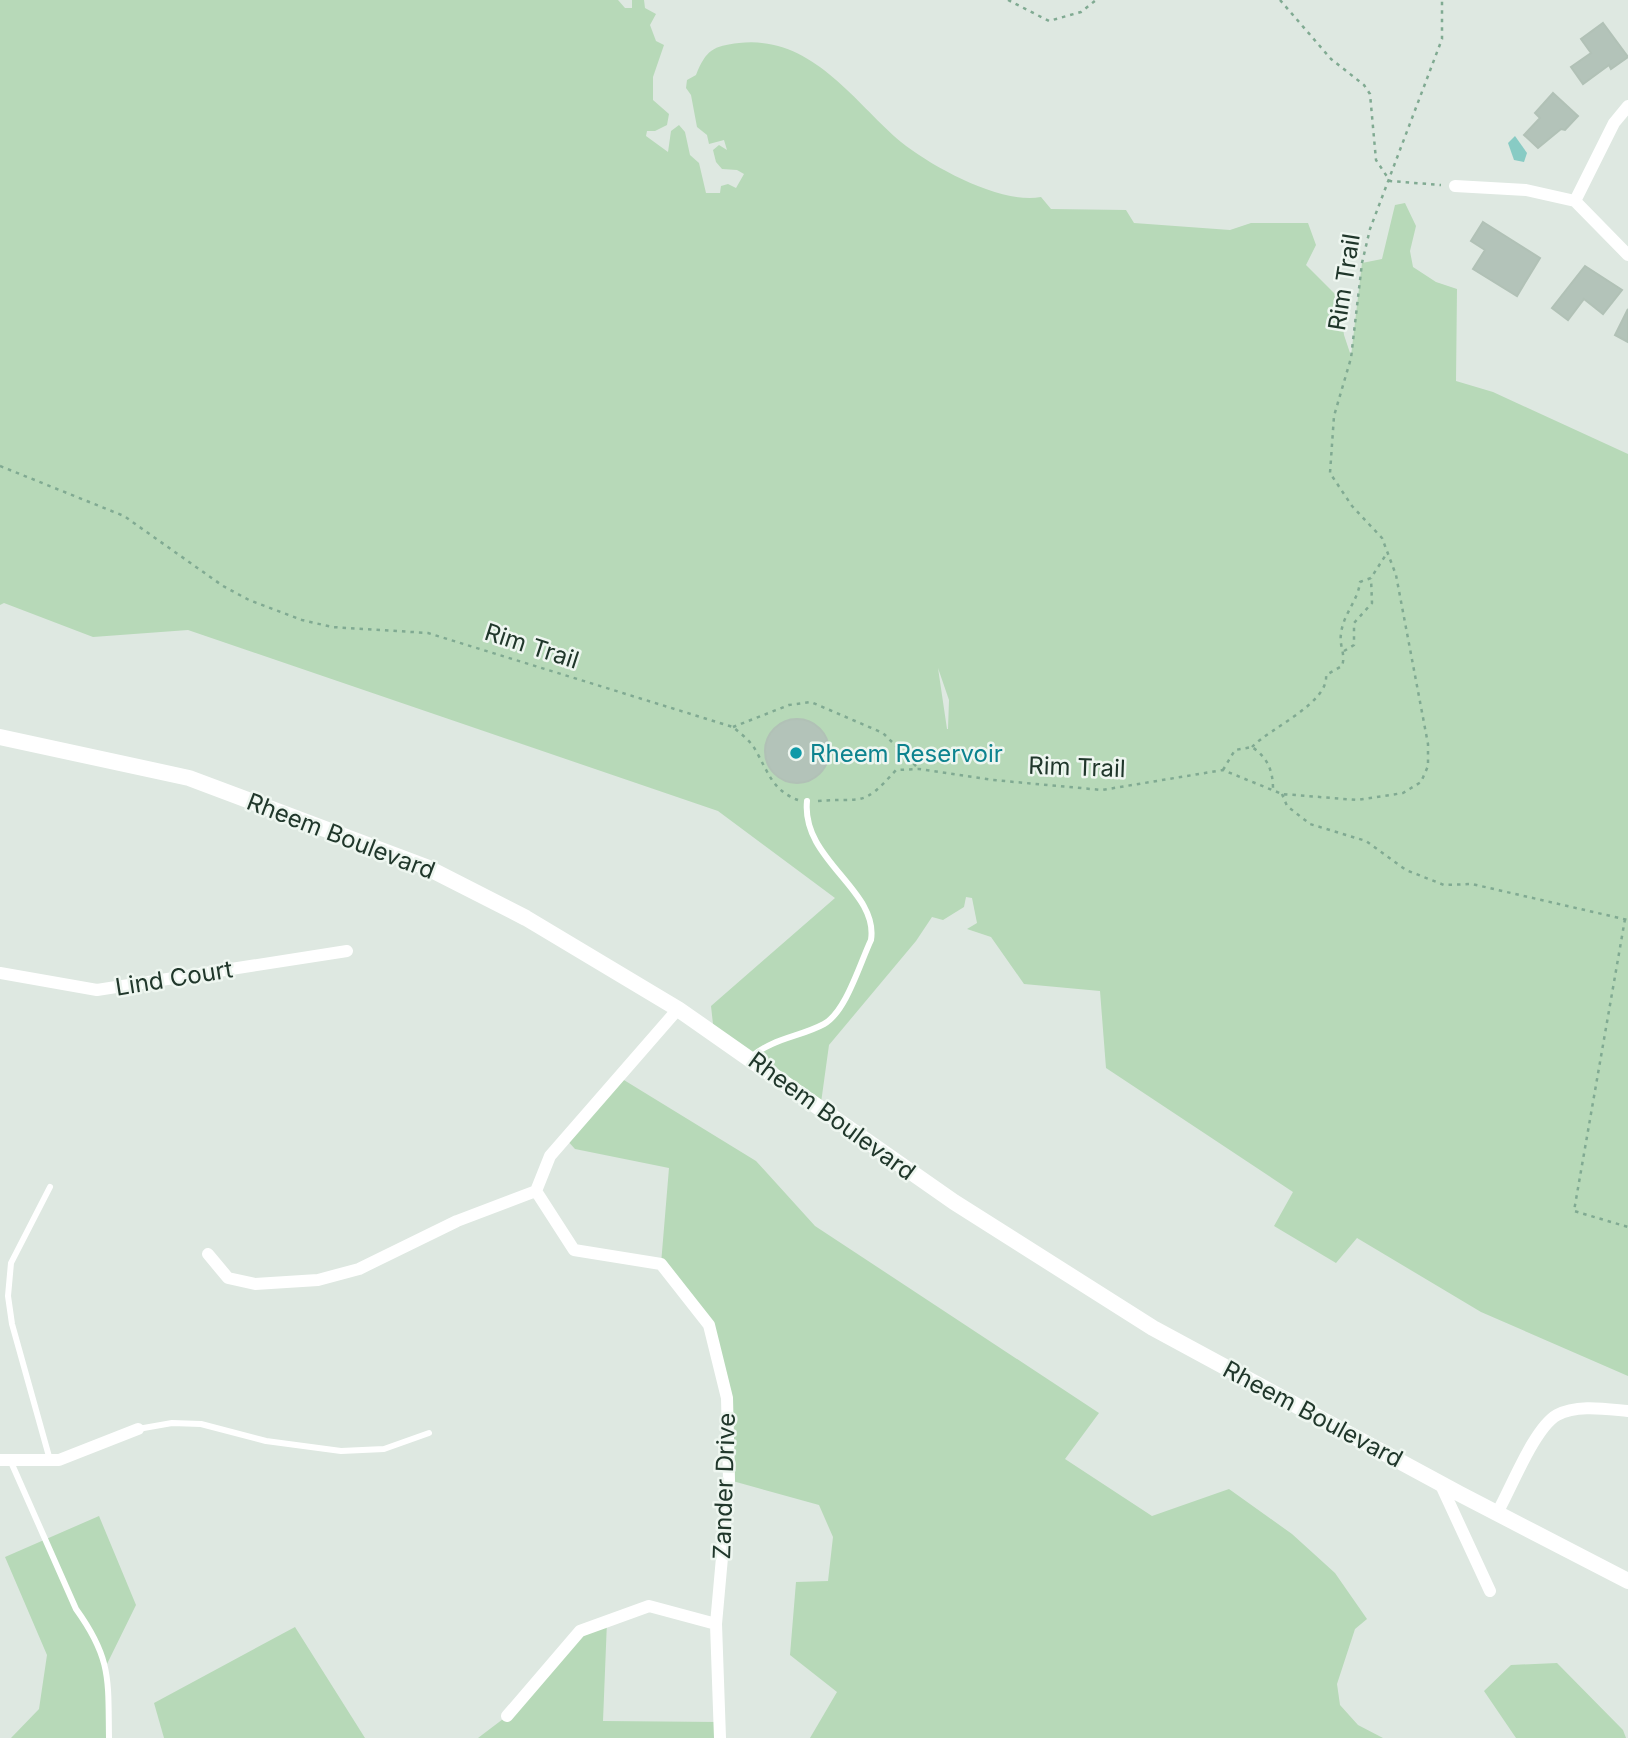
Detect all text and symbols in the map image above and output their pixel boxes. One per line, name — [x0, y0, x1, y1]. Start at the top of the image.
street label: Rim Trail — [1322, 232, 1366, 332]
street label: Rim Trail — [481, 617, 583, 675]
place label: Rheem Reservoir — [810, 739, 1003, 768]
marker: Rheem Reservoir — [788, 745, 804, 761]
street label: Rim Trail — [1028, 751, 1126, 783]
street label: Rheem Boulevard — [243, 787, 439, 885]
street label: Lind Court — [113, 954, 235, 1002]
street label: Rheem Boulevard — [743, 1046, 921, 1186]
street label: Rheem Boulevard — [1218, 1354, 1408, 1474]
street label: Zander Drive — [707, 1412, 741, 1560]

